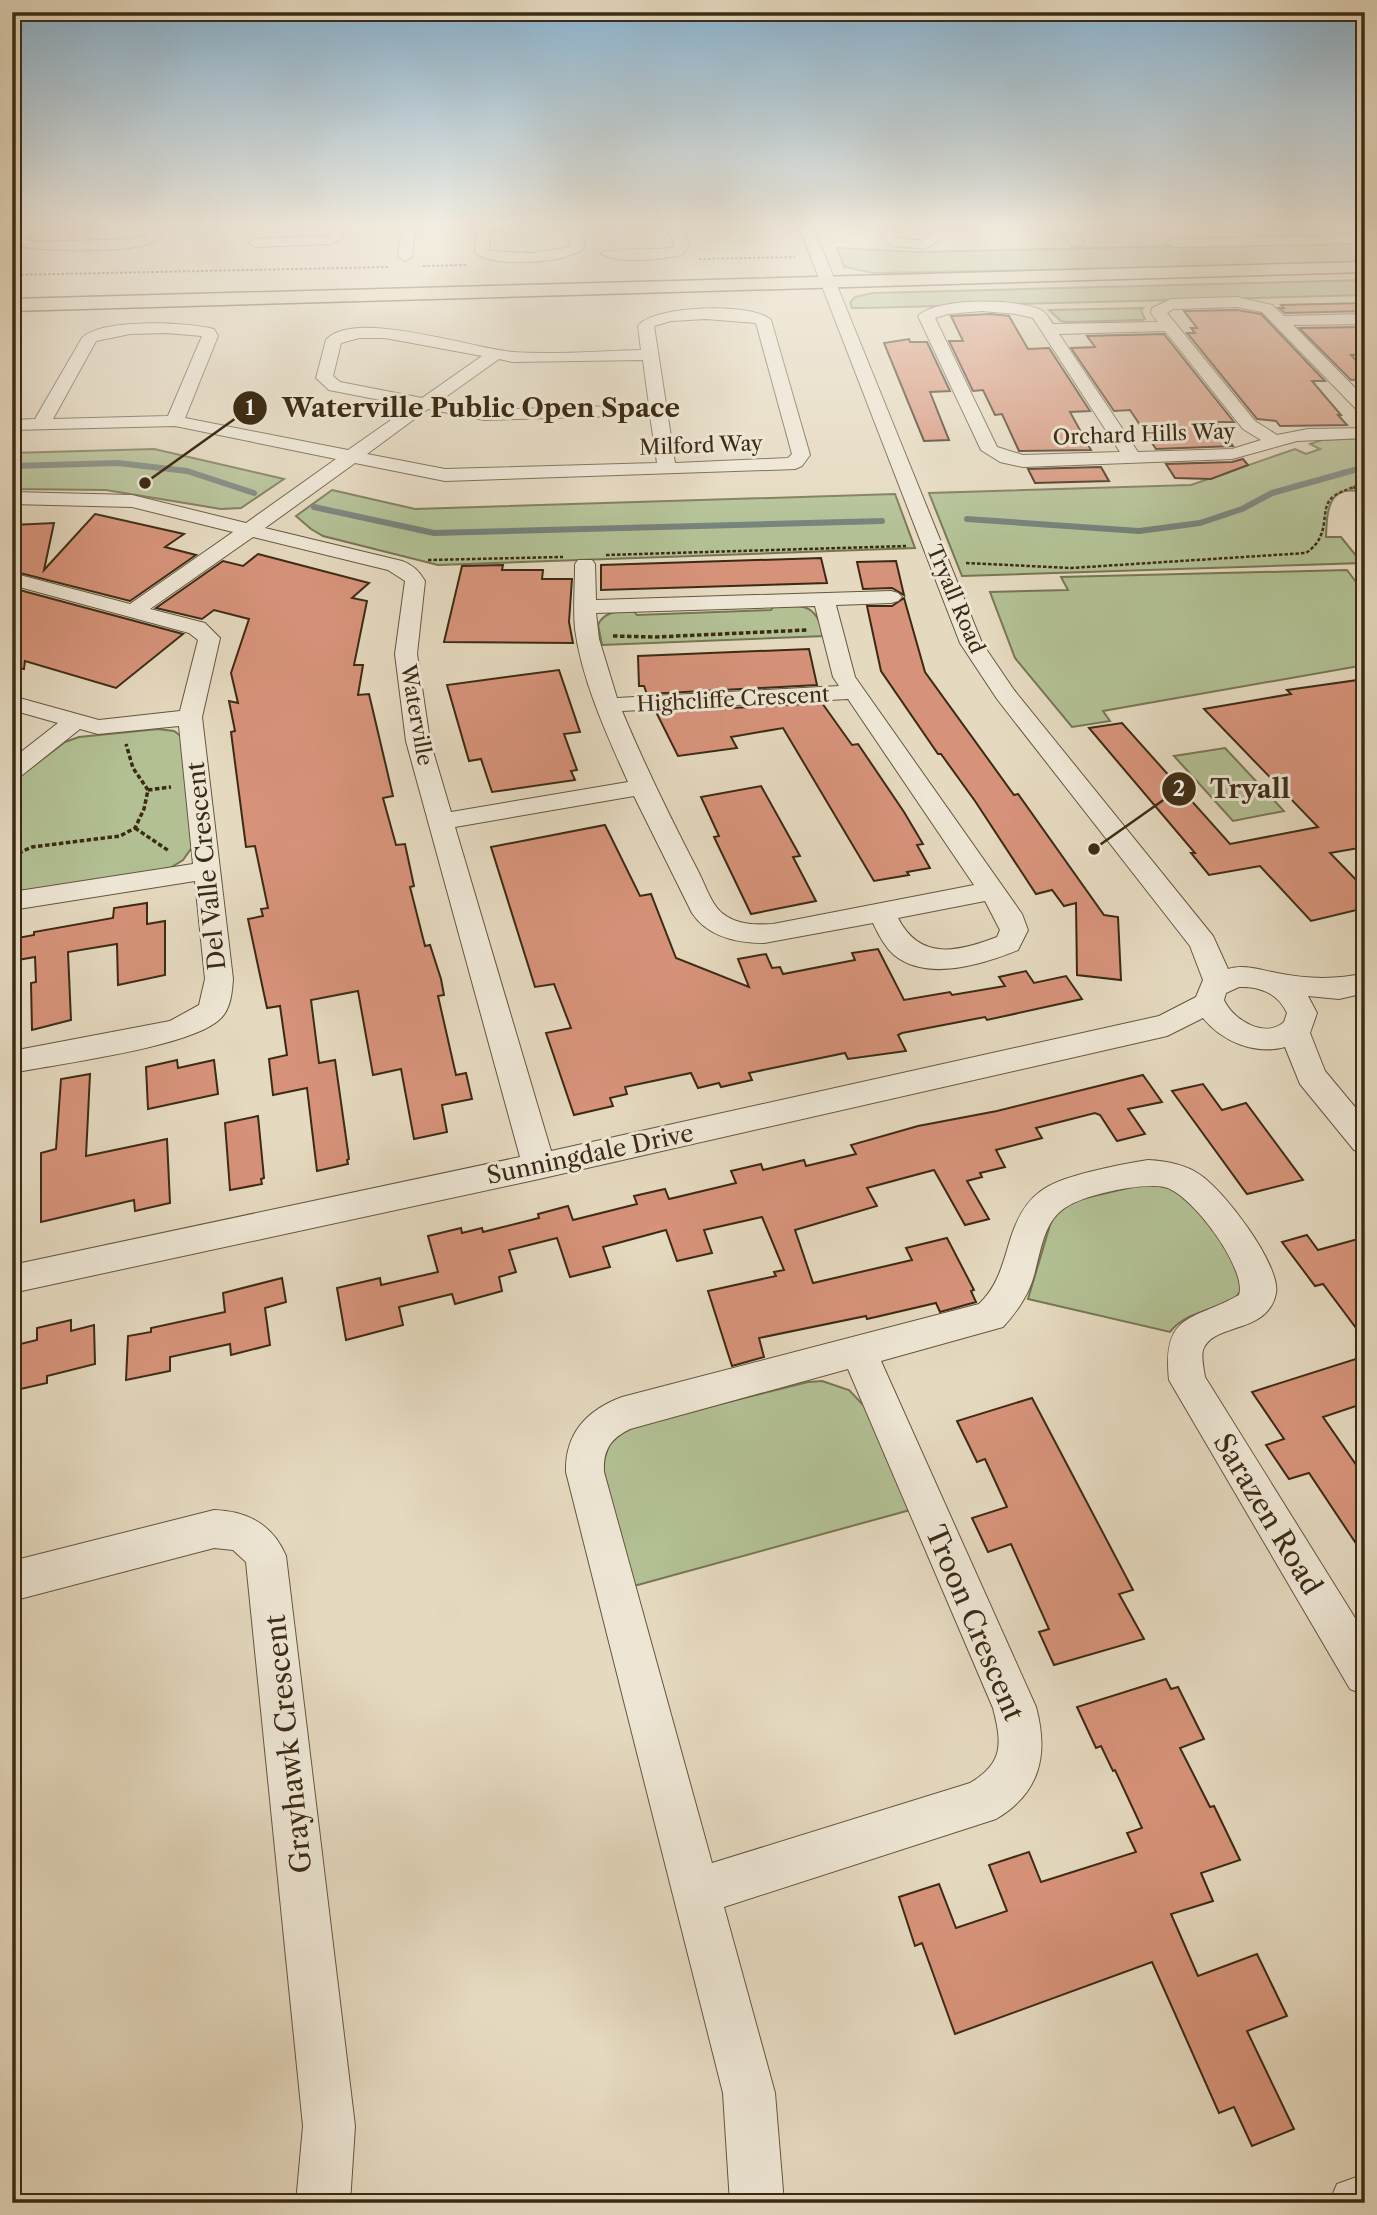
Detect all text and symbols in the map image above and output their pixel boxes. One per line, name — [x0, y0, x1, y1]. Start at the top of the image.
callout: Waterville Public Open Space — [233, 384, 694, 431]
text: Waterville Public Open Space — [281, 392, 680, 424]
text: 1 — [245, 395, 255, 420]
street label: Orchard Hills Way — [1052, 418, 1236, 450]
street label: Milford Way — [639, 430, 763, 460]
street label: Tryall Road — [922, 541, 990, 657]
street label: Waterville — [396, 662, 438, 768]
street label: Highcliffe Crescent — [636, 681, 831, 717]
street label: Del Valle Crescent — [181, 760, 231, 972]
callout: Tryall — [1161, 765, 1305, 812]
text: Tryall — [1210, 773, 1290, 805]
text: 2 — [1173, 776, 1185, 801]
street label: Sunningdale Drive — [484, 1118, 696, 1190]
street label: Sarazen Road — [1207, 1427, 1329, 1601]
street label: Troon Crescent — [919, 1520, 1031, 1726]
street label: Grayhawk Crescent — [257, 1613, 318, 1875]

